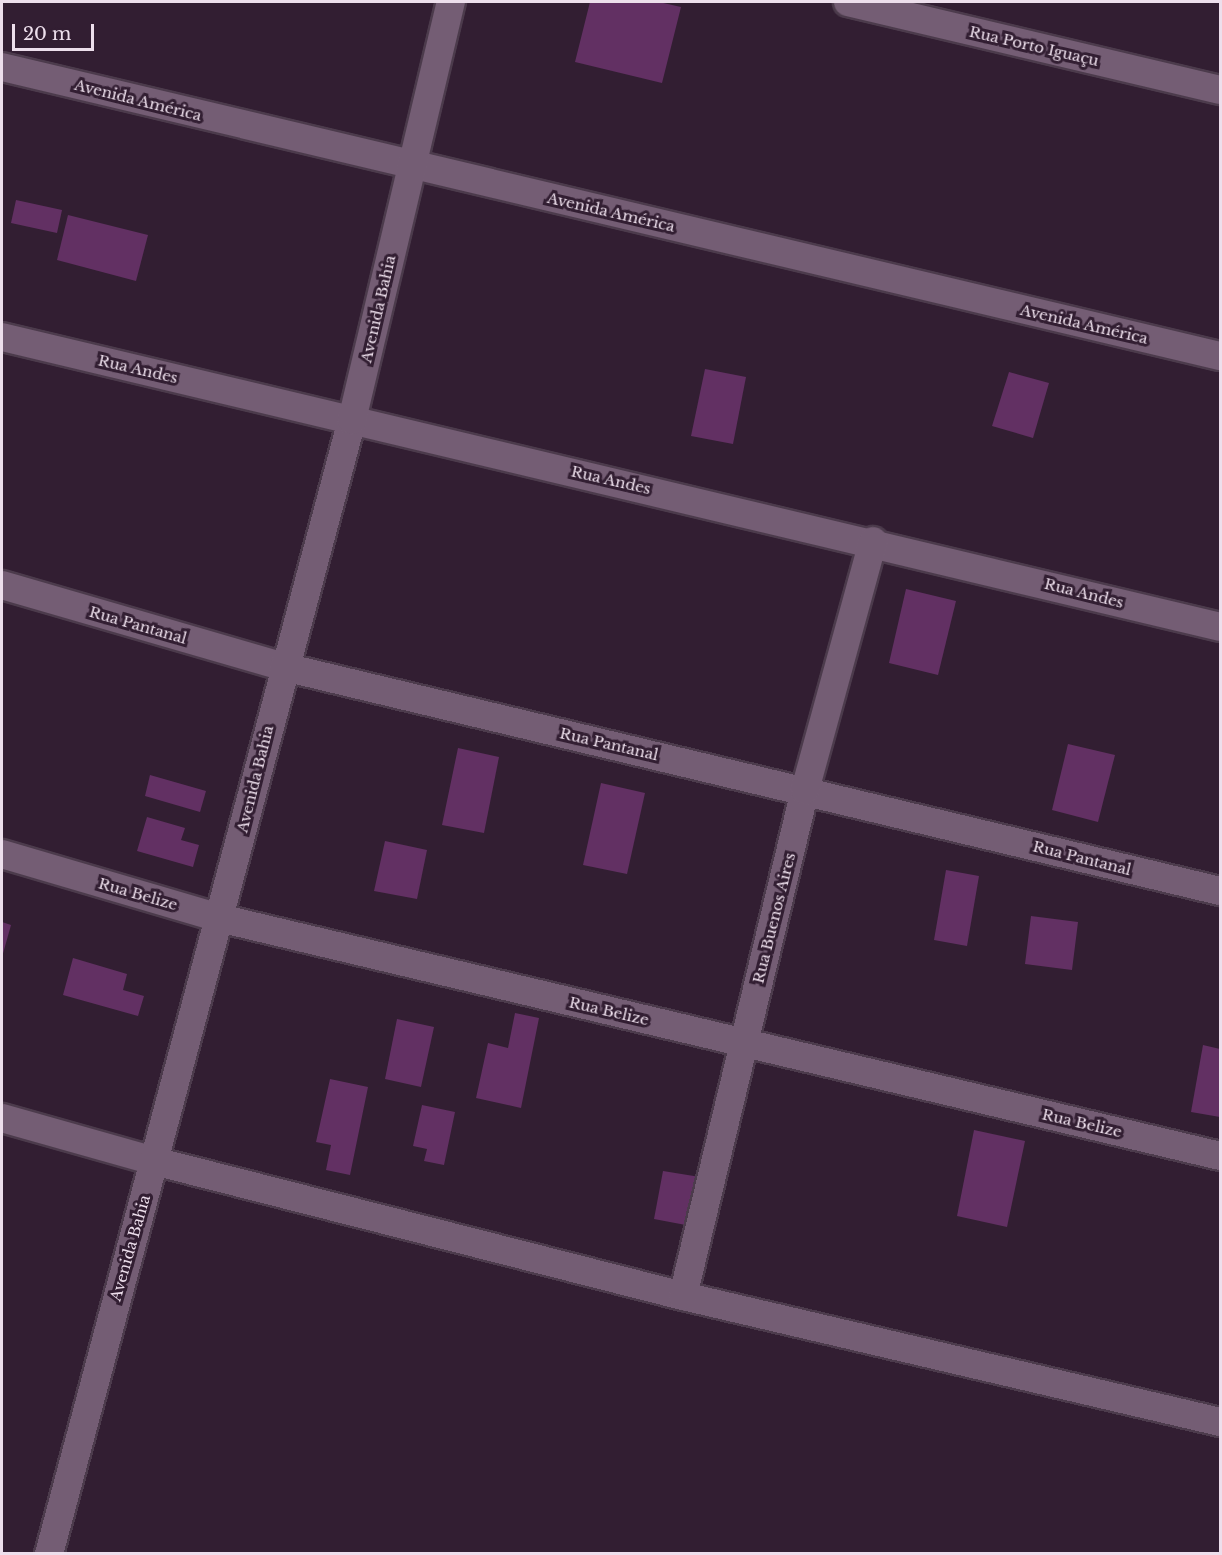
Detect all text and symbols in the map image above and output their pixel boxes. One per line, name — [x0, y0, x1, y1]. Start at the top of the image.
scale bar — [15, 12, 98, 50]
street label: Rua Porto Iguaçu — [967, 22, 1101, 70]
text: 20 m — [23, 23, 71, 45]
street label: Avenida América — [72, 75, 204, 125]
street label: Avenida América — [545, 188, 677, 236]
street label: Avenida Bahia — [357, 253, 399, 365]
street label: Avenida América — [1018, 300, 1150, 348]
street label: Rua Andes — [96, 351, 180, 387]
street label: Rua Andes — [569, 462, 653, 498]
street label: Rua Andes — [1042, 574, 1126, 612]
street label: Rua Pantanal — [87, 602, 189, 648]
street label: Avenida Bahia — [233, 724, 277, 834]
street label: Rua Pantanal — [558, 724, 660, 764]
street label: Rua Pantanal — [1031, 837, 1133, 879]
street label: Rua Buenos Aires — [749, 850, 799, 986]
street label: Rua Belize — [96, 874, 180, 914]
street label: Rua Belize — [567, 993, 651, 1029]
street label: Rua Belize — [1040, 1105, 1124, 1141]
street label: Avenida Bahia — [106, 1193, 154, 1303]

